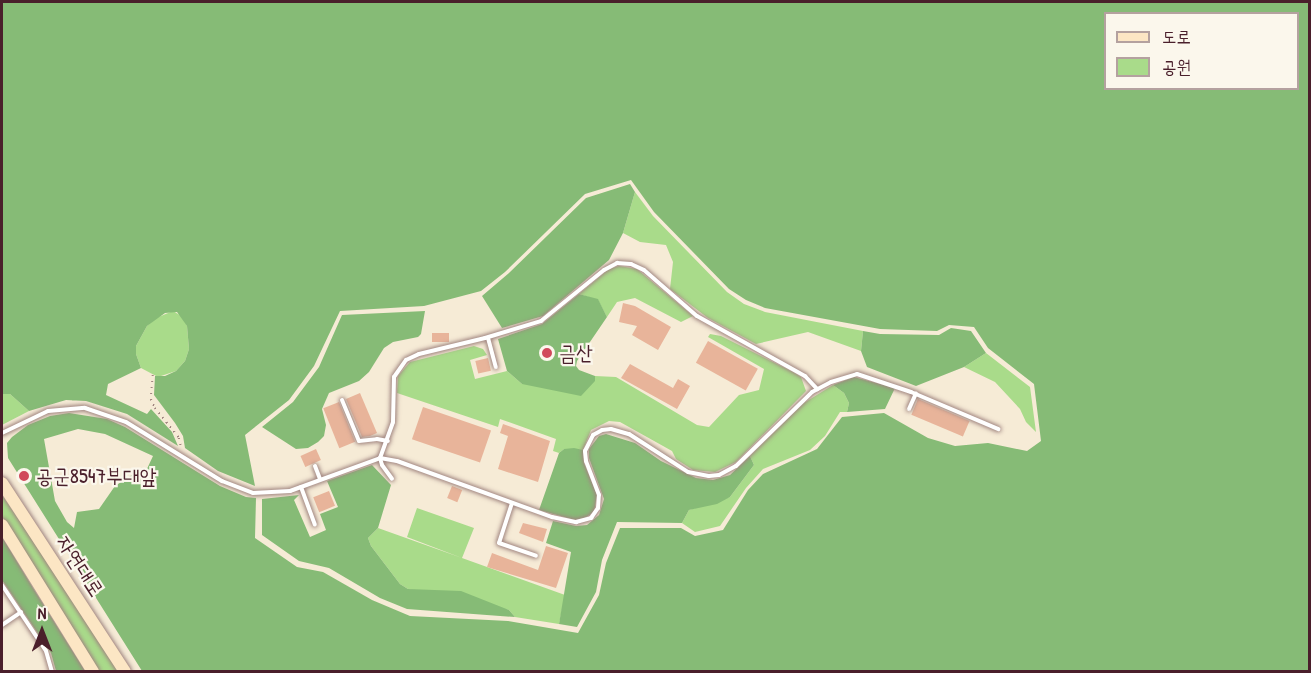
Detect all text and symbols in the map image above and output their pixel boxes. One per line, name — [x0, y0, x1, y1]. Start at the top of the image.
legend — [1104, 12, 1299, 90]
text: 도로 — [1162, 24, 1191, 49]
text: 공원 — [1162, 54, 1191, 79]
place label: 금산 — [559, 340, 593, 366]
marker: 금산 — [540, 346, 554, 360]
place label: 공군8547부대앞 — [36, 463, 157, 489]
marker: 공군8547부대앞 — [17, 469, 31, 483]
street label: 자연대로 — [51, 531, 109, 601]
north arrow — [12, 601, 72, 661]
text: N — [38, 602, 46, 624]

